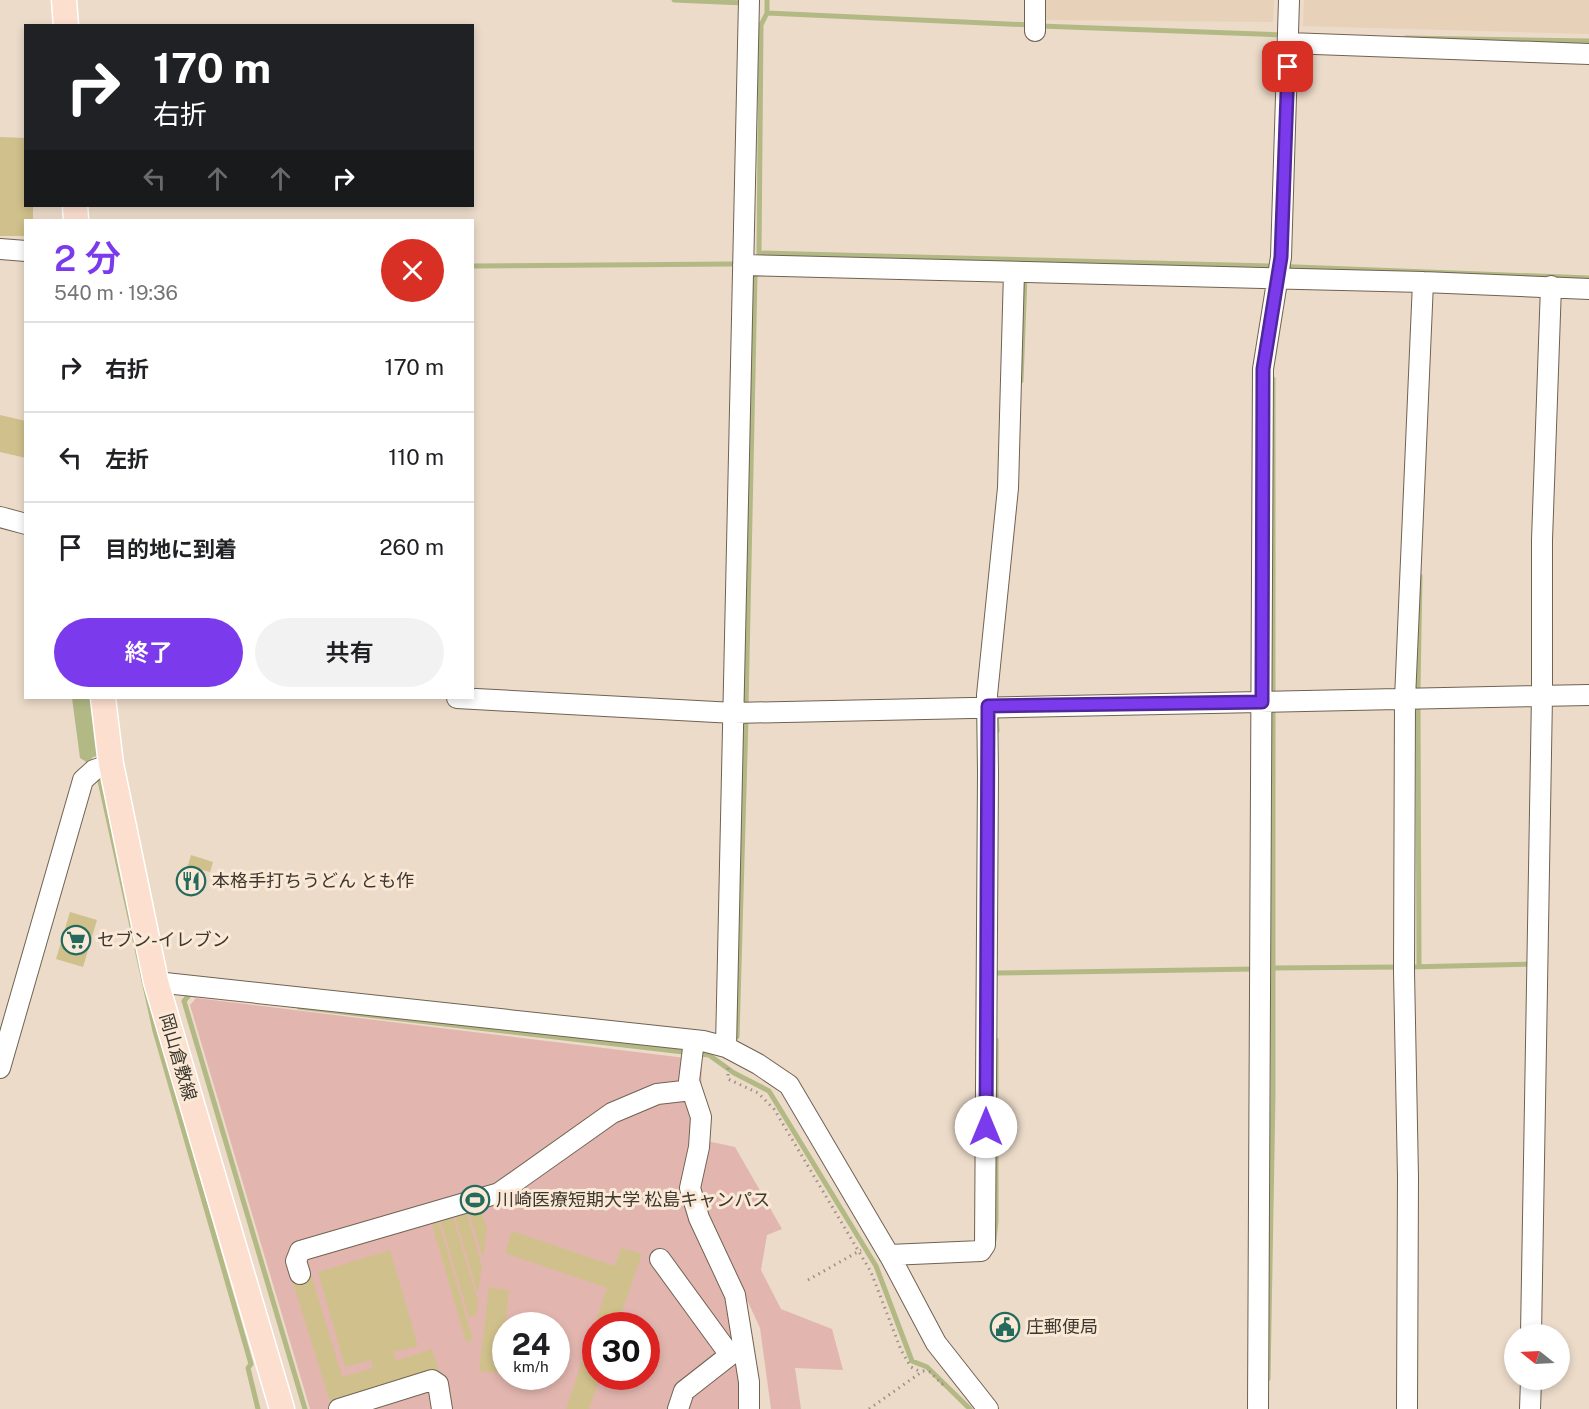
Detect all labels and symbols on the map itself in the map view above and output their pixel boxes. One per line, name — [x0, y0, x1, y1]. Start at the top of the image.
pin — [1262, 41, 1313, 92]
restaurant icon: 本格手打ちうどん とも作 — [175, 865, 207, 897]
place label: 本格手打ちうどん とも作 — [212, 870, 414, 891]
supermarket icon: セブン-イレブン — [60, 924, 92, 956]
place label: セブン-イレブン — [97, 929, 230, 950]
street label: 岡山倉敷線 — [156, 1011, 201, 1103]
position arrow — [954, 1095, 1018, 1159]
sports icon: 川崎医療短期大学 松島キャンパス — [459, 1184, 491, 1216]
place label: 川崎医療短期大学 松島キャンパス — [496, 1189, 770, 1210]
public building icon: 庄郵便局 — [989, 1311, 1021, 1343]
speed limit sign: 30 — [582, 1312, 660, 1390]
place label: 庄郵便局 — [1026, 1316, 1098, 1337]
north arrow — [1504, 1324, 1570, 1390]

